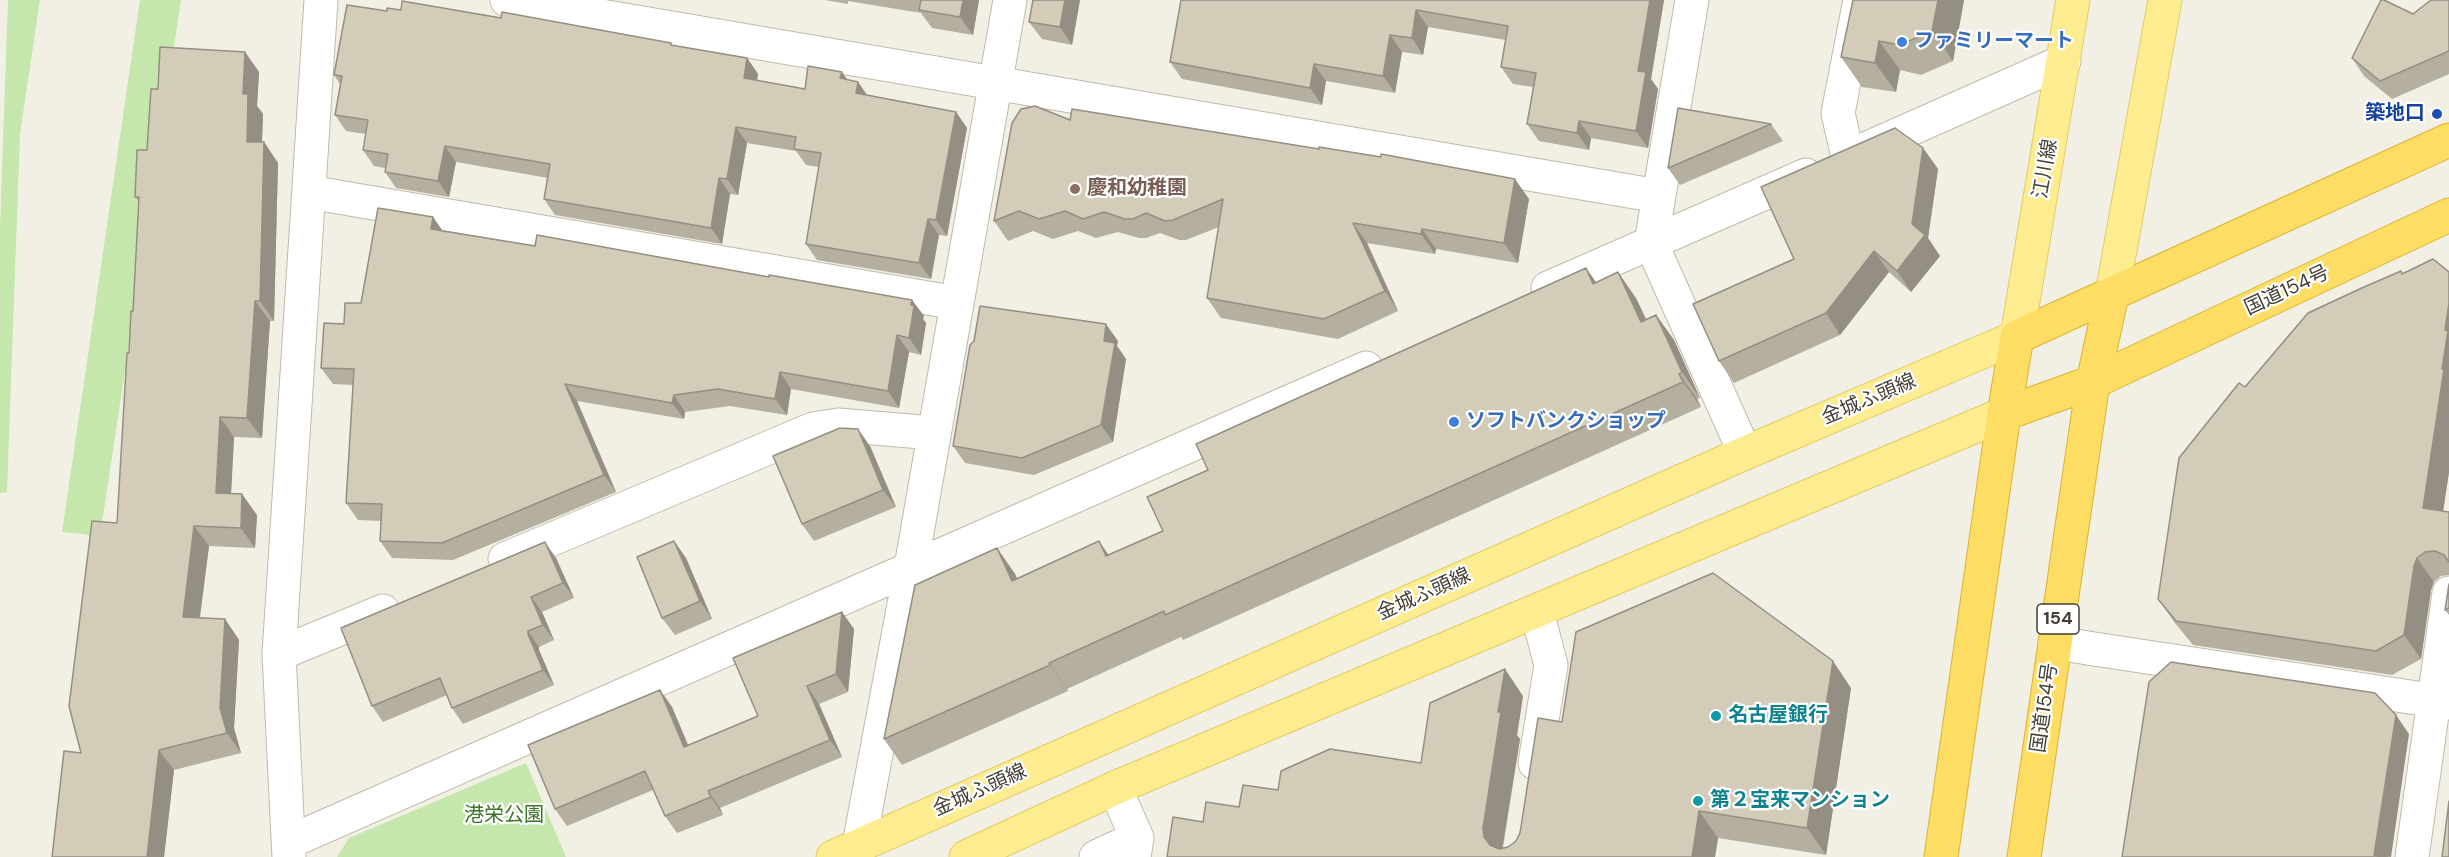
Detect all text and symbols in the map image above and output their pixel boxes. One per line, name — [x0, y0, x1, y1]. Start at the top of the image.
place label: ファミリーマート — [1914, 30, 2074, 54]
marker: ファミリーマート — [1895, 35, 1909, 49]
place label: 築地口 — [2365, 102, 2425, 126]
marker: 築地口 — [2430, 107, 2444, 121]
street label: 江川線 — [2029, 137, 2063, 201]
place label: 慶和幼稚園 — [1087, 177, 1187, 201]
marker: 慶和幼稚園 — [1068, 182, 1082, 196]
street label: 国道154号 — [2241, 261, 2333, 321]
street label: 金城ふ頭線 — [1818, 369, 1920, 431]
place label: ソフトバンクショップ — [1466, 410, 1666, 434]
marker: ソフトバンクショップ — [1447, 415, 1461, 429]
street label: 金城ふ頭線 — [1373, 564, 1475, 626]
road number: 154 — [2037, 604, 2079, 634]
street label: 国道154号 — [2027, 661, 2063, 755]
place label: 名古屋銀行 — [1728, 704, 1828, 728]
marker: 名古屋銀行 — [1709, 709, 1723, 723]
street label: 金城ふ頭線 — [929, 760, 1031, 822]
place label: 第２宝来マンション — [1710, 789, 1890, 813]
marker: 第２宝来マンション — [1691, 794, 1705, 808]
park label: 港栄公園 — [464, 804, 544, 828]

